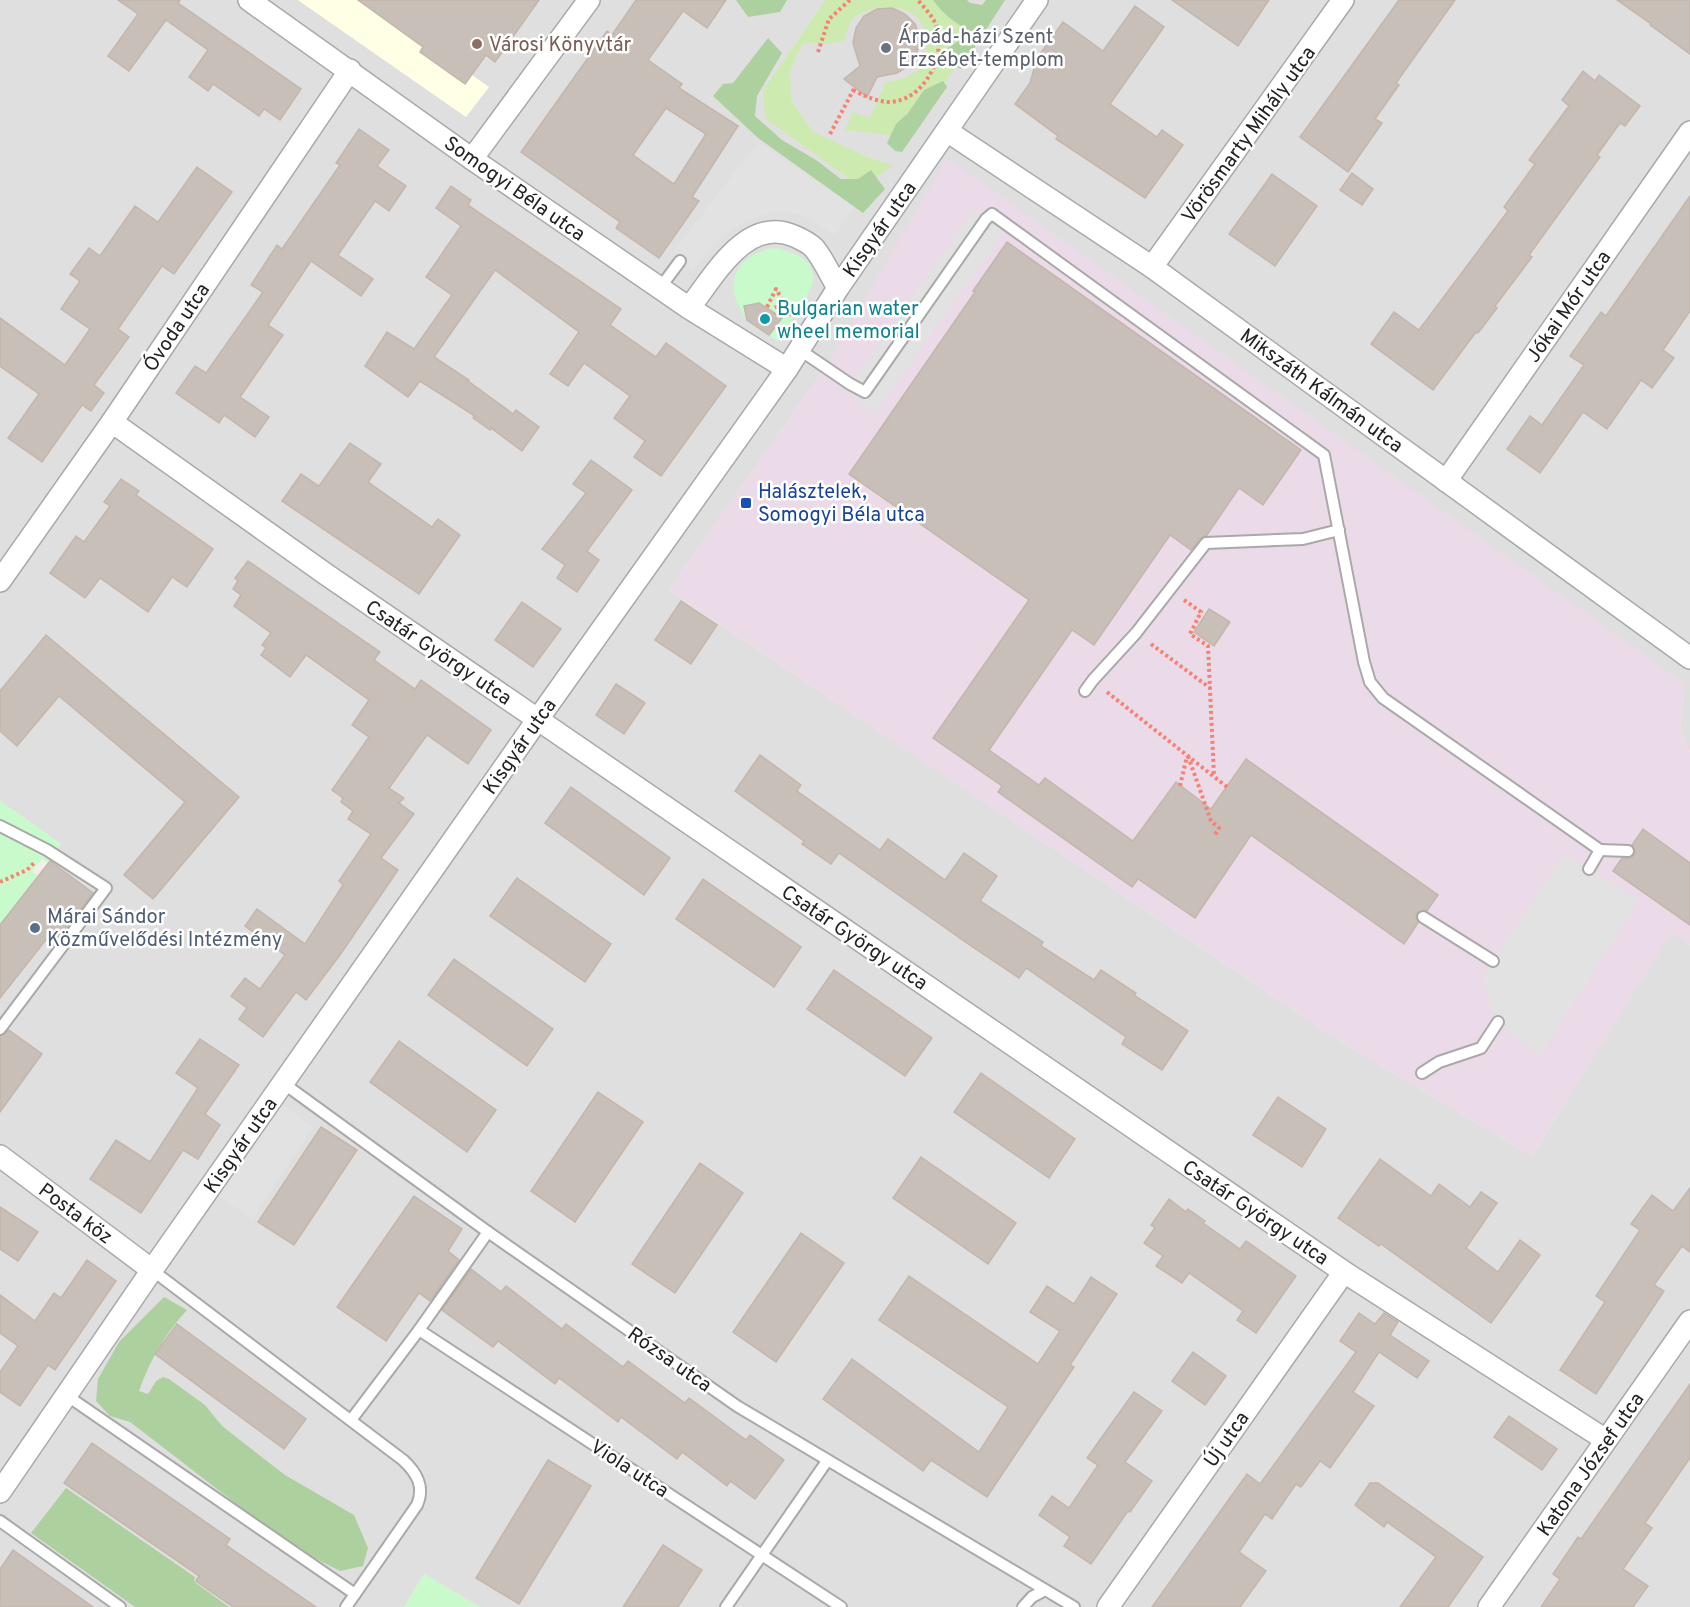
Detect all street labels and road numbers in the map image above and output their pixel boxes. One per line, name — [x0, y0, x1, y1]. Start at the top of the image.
street label: Vörösmarty Mihály utca — [1177, 42, 1322, 229]
street label: Somogyi Béla utca — [438, 131, 590, 248]
street label: Kisgyár utca — [838, 177, 923, 283]
street label: Jókai Mór utca — [1521, 246, 1618, 368]
street label: Óvoda utca — [137, 278, 217, 377]
street label: Mikszáth Kálmán utca — [1234, 324, 1408, 460]
street label: Csatár György utca — [360, 595, 516, 712]
street label: Kisgyár utca — [478, 694, 563, 800]
street label: Csatár György utca — [776, 880, 932, 997]
street label: Kisgyár utca — [199, 1093, 284, 1199]
street label: Csatár György utca — [1177, 1155, 1333, 1272]
street label: Posta köz — [32, 1178, 117, 1251]
street label: Rózsa utca — [622, 1322, 716, 1399]
street label: Katona József utca — [1532, 1388, 1651, 1542]
street label: Új utca — [1197, 1406, 1256, 1473]
street label: Viola utca — [585, 1435, 673, 1505]

